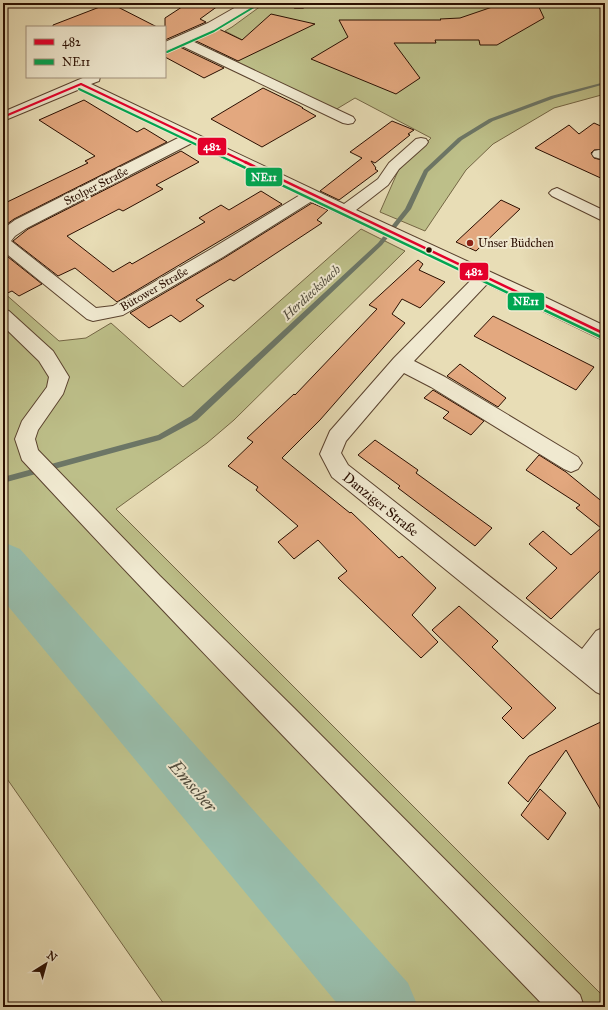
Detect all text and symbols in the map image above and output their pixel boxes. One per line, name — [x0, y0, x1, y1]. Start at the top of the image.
legend — [26, 26, 166, 78]
text: 482 — [62, 35, 81, 49]
text: NE11 — [62, 55, 91, 69]
line badge: 482 — [197, 137, 227, 156]
text: 482 — [203, 140, 221, 154]
street label: Stolper Straße — [61, 164, 131, 208]
line badge: NE11 — [245, 167, 283, 187]
text: NE11 — [251, 171, 278, 184]
place label: Unser Büdchen — [478, 236, 554, 250]
marker: Unser Büdchen — [465, 238, 475, 248]
unlabelled marker — [424, 245, 434, 255]
water label: Herdiecksbach — [279, 261, 345, 324]
line badge: 482 — [459, 262, 489, 281]
street label: Bütower Straße — [117, 264, 191, 314]
text: 482 — [465, 265, 483, 279]
line badge: NE11 — [507, 292, 545, 311]
text: NE11 — [513, 295, 540, 308]
street label: Danziger Straße — [339, 469, 422, 540]
water label: Emscher — [164, 755, 223, 818]
north arrow — [26, 944, 66, 984]
text: N — [44, 948, 60, 965]

